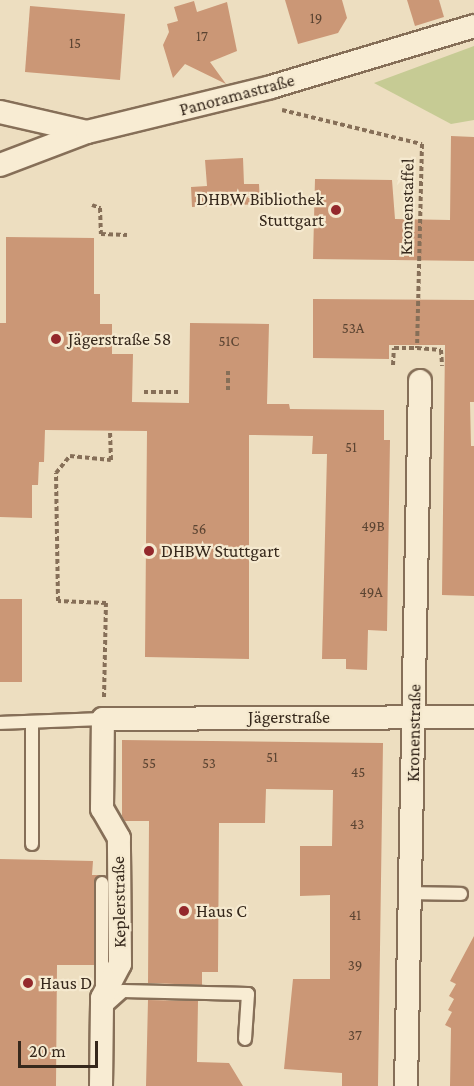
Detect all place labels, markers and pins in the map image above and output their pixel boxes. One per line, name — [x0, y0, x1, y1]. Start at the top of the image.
place label: DHBW Bibliothek Stuttgart — [196, 189, 324, 232]
marker: DHBW Bibliothek Stuttgart — [329, 203, 343, 217]
place label: Jägerstraße 58 — [68, 328, 171, 350]
marker: Jägerstraße 58 — [49, 332, 63, 346]
place label: DHBW Stuttgart — [161, 540, 279, 562]
marker: DHBW Stuttgart — [142, 544, 156, 558]
place label: Haus C — [196, 900, 247, 922]
marker: Haus C — [177, 904, 191, 918]
place label: Haus D — [40, 972, 92, 994]
marker: Haus D — [21, 976, 35, 990]

